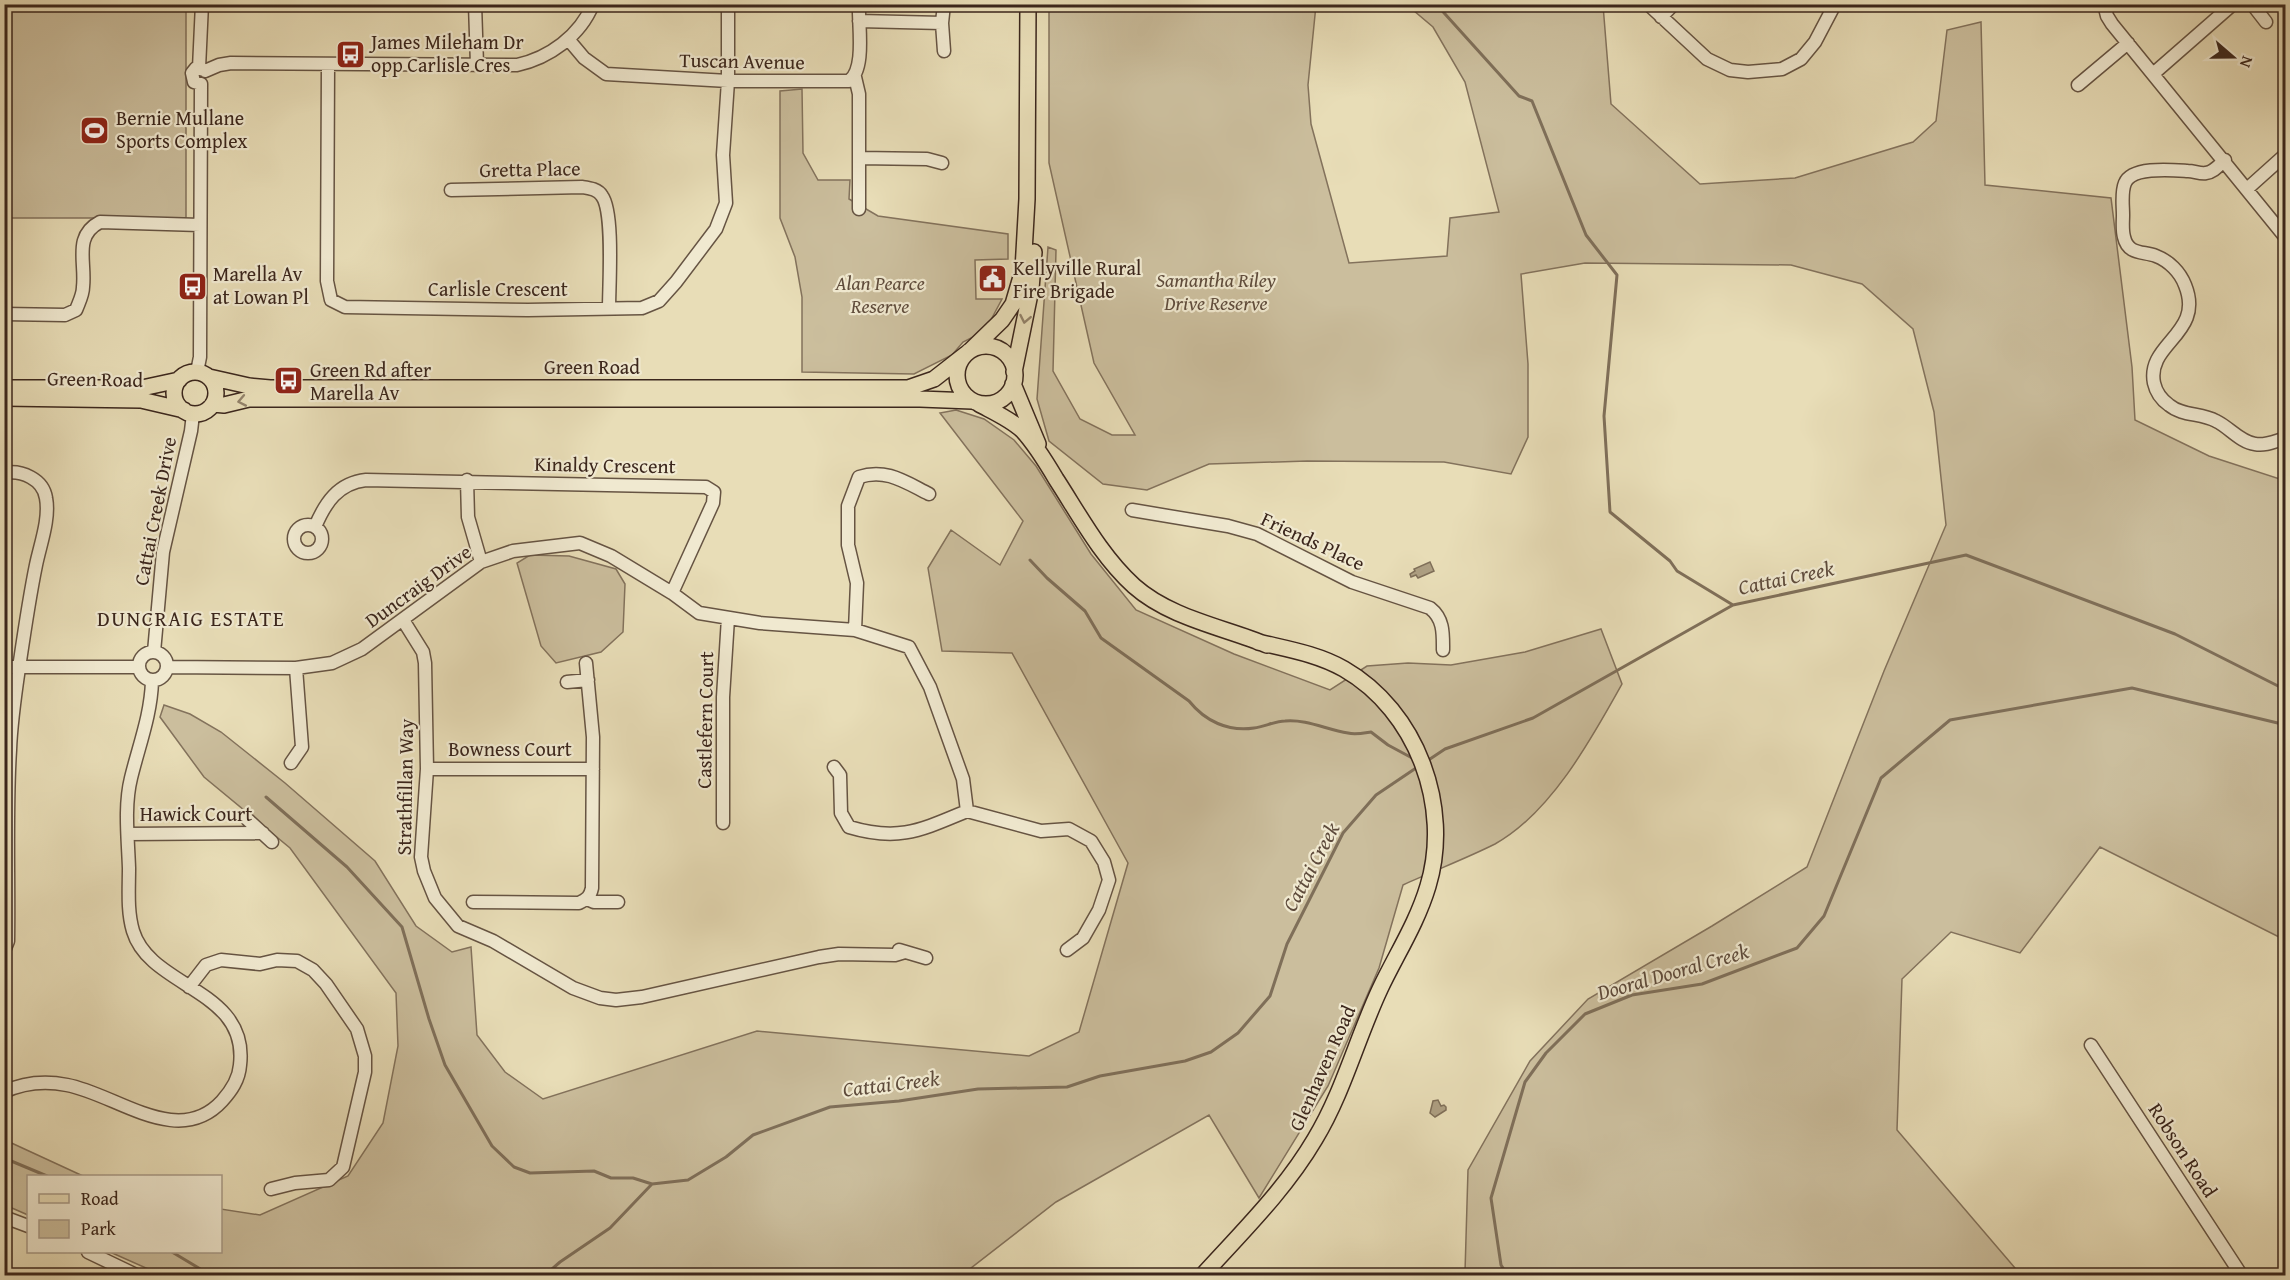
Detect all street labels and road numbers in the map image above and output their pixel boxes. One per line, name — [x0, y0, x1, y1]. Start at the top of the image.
street label: Tuscan Avenue — [679, 45, 805, 76]
street label: Gretta Place — [479, 153, 581, 184]
street label: Carlisle Crescent — [428, 274, 568, 303]
street label: Green Road — [544, 352, 640, 381]
street label: Green Road — [47, 363, 144, 394]
street label: Cattai Creek Drive — [126, 434, 183, 588]
street label: Kinaldy Crescent — [534, 449, 676, 480]
street label: Friends Place — [1257, 504, 1370, 577]
street label: Duncraig Drive — [358, 537, 477, 634]
street label: Castlefern Court — [689, 651, 720, 789]
street label: Strathfillan Way — [389, 718, 420, 856]
street label: Bowness Court — [448, 734, 572, 763]
street label: Hawick Court — [140, 799, 252, 828]
street label: Glenhaven Road — [1281, 1000, 1362, 1135]
street label: Robson Road — [2142, 1097, 2225, 1203]

